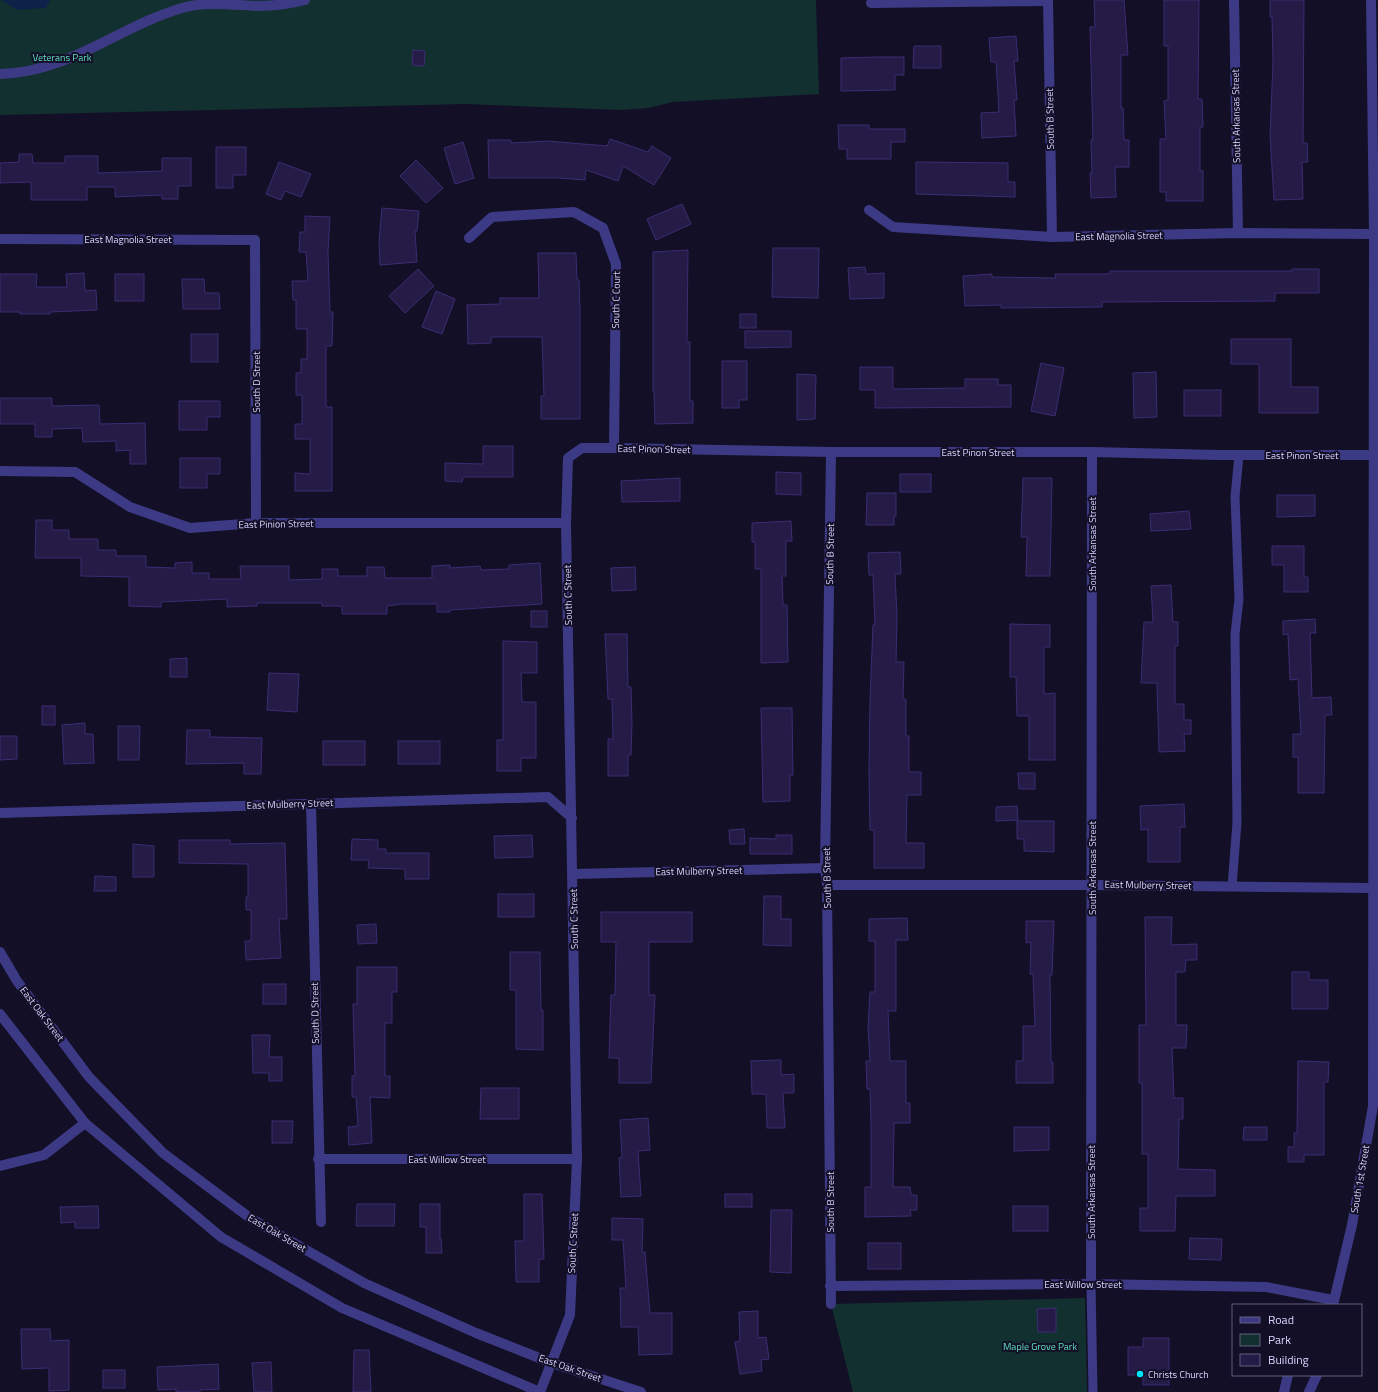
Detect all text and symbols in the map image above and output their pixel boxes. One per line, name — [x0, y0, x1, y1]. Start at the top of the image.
park label: Veterans Park — [33, 50, 92, 65]
street label: South Arkansas Street — [1228, 68, 1244, 163]
street label: South B Street — [1042, 88, 1058, 150]
street label: East Magnolia Street — [1075, 228, 1163, 244]
street label: East Magnolia Street — [84, 232, 172, 247]
street label: South C Court — [608, 271, 624, 329]
street label: South D Street — [249, 351, 264, 413]
street label: East Pinon Street — [617, 441, 691, 457]
street label: East Pinon Street — [941, 445, 1015, 460]
street label: East Pinon Street — [1265, 448, 1339, 463]
street label: South Arkansas Street — [1085, 497, 1100, 591]
street label: East Pinion Street — [238, 516, 314, 532]
street label: South B Street — [822, 523, 838, 585]
street label: South C Street — [560, 564, 576, 625]
street label: East Mulberry Street — [246, 795, 334, 813]
street label: South Arkansas Street — [1085, 821, 1100, 915]
street label: South B Street — [819, 847, 835, 909]
street label: East Mulberry Street — [655, 863, 743, 879]
street label: East Mulberry Street — [1104, 877, 1192, 893]
street label: South C Street — [566, 888, 582, 949]
street label: South D Street — [307, 982, 323, 1044]
street label: East Oak Street — [16, 983, 68, 1045]
street label: South 1st Street — [1347, 1143, 1373, 1214]
street label: South Arkansas Street — [1084, 1145, 1099, 1239]
street label: East Willow Street — [408, 1152, 486, 1167]
street label: South B Street — [823, 1171, 838, 1233]
street label: East Oak Street — [245, 1210, 309, 1256]
street label: South C Street — [564, 1212, 582, 1274]
street label: East Willow Street — [1044, 1277, 1122, 1292]
legend — [1232, 1304, 1362, 1376]
text: Road — [1268, 1310, 1294, 1329]
text: Park — [1268, 1330, 1291, 1349]
park label: Maple Grove Park — [1003, 1339, 1077, 1354]
street label: East Oak Street — [537, 1350, 604, 1386]
text: Building — [1268, 1350, 1309, 1369]
place label: Christs Church — [1148, 1367, 1209, 1382]
marker: Christs Church — [1135, 1369, 1145, 1379]

